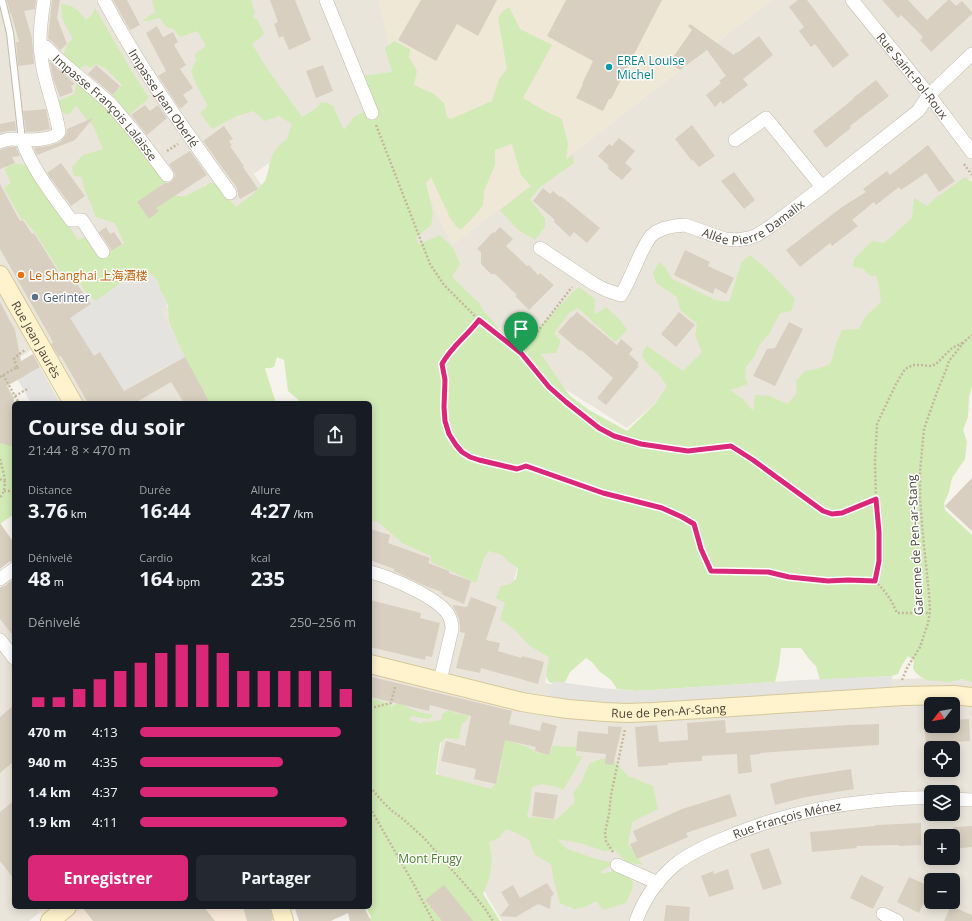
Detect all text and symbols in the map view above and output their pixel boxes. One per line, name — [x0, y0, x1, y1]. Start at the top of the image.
street label: Rue Saint-Pol-Roux — [873, 29, 953, 123]
street label: Impasse Jean Oberlé — [125, 46, 203, 151]
street label: Impasse François Lalaisse — [49, 50, 162, 164]
place label: EREA Louise Michel — [617, 52, 685, 83]
marker: EREA Louise Michel — [604, 62, 614, 72]
street label: Allée Pierre Damalix — [700, 195, 808, 249]
place label: Le Shanghai 上海酒楼 — [29, 267, 148, 284]
marker: Le Shanghai 上海酒楼 — [16, 270, 26, 280]
place label: Gerinter — [43, 289, 90, 306]
marker: Gerinter — [30, 292, 40, 302]
street label: Rue Jean Jaurès — [8, 298, 66, 381]
pin — [504, 312, 538, 353]
icon: arrive — [510, 318, 532, 340]
text: Course du soir — [28, 411, 185, 441]
button: share — [314, 414, 356, 456]
text: 21:44 · 8 × 470 m — [28, 441, 131, 459]
street label: Garenne de Pen-ar-Stang — [903, 474, 927, 616]
text: Distance — [28, 482, 72, 497]
text: Durée — [139, 482, 171, 497]
text: Allure — [251, 482, 281, 497]
text: 3.76 — [28, 497, 68, 524]
text: 16:44 — [139, 497, 191, 524]
text: 4:27 — [251, 497, 291, 524]
text: km — [68, 506, 87, 521]
text: /km — [291, 506, 314, 521]
text: Dénivelé — [28, 550, 72, 565]
text: Cardio — [139, 550, 173, 565]
text: kcal — [251, 550, 271, 565]
text: 48 — [28, 565, 51, 592]
text: 164 — [139, 565, 174, 592]
text: 235 — [251, 565, 285, 592]
text: m — [51, 574, 64, 589]
text: bpm — [174, 574, 200, 589]
text: Dénivelé — [28, 613, 80, 631]
text: 250–256 m — [289, 613, 356, 631]
north arrow — [924, 697, 960, 733]
map controls — [924, 697, 960, 909]
street label: Rue de Pen-Ar-Stang — [611, 699, 727, 722]
text: 470 m — [28, 723, 66, 741]
text: 4:13 — [92, 723, 118, 741]
button: locate — [924, 741, 960, 777]
text: 940 m — [28, 753, 66, 771]
text: 4:35 — [92, 753, 118, 771]
text: 1.4 km — [28, 783, 71, 801]
text: 4:37 — [92, 783, 118, 801]
button: layers — [924, 785, 960, 821]
street label: Rue François Ménez — [730, 796, 843, 842]
text: 1.9 km — [28, 813, 71, 831]
text: 4:11 — [92, 813, 118, 831]
button: + — [924, 829, 960, 865]
park label: Mont Frugy — [398, 850, 463, 867]
button: Enregistrer — [28, 855, 188, 901]
button: Partager — [196, 855, 356, 901]
button: − — [924, 873, 960, 909]

